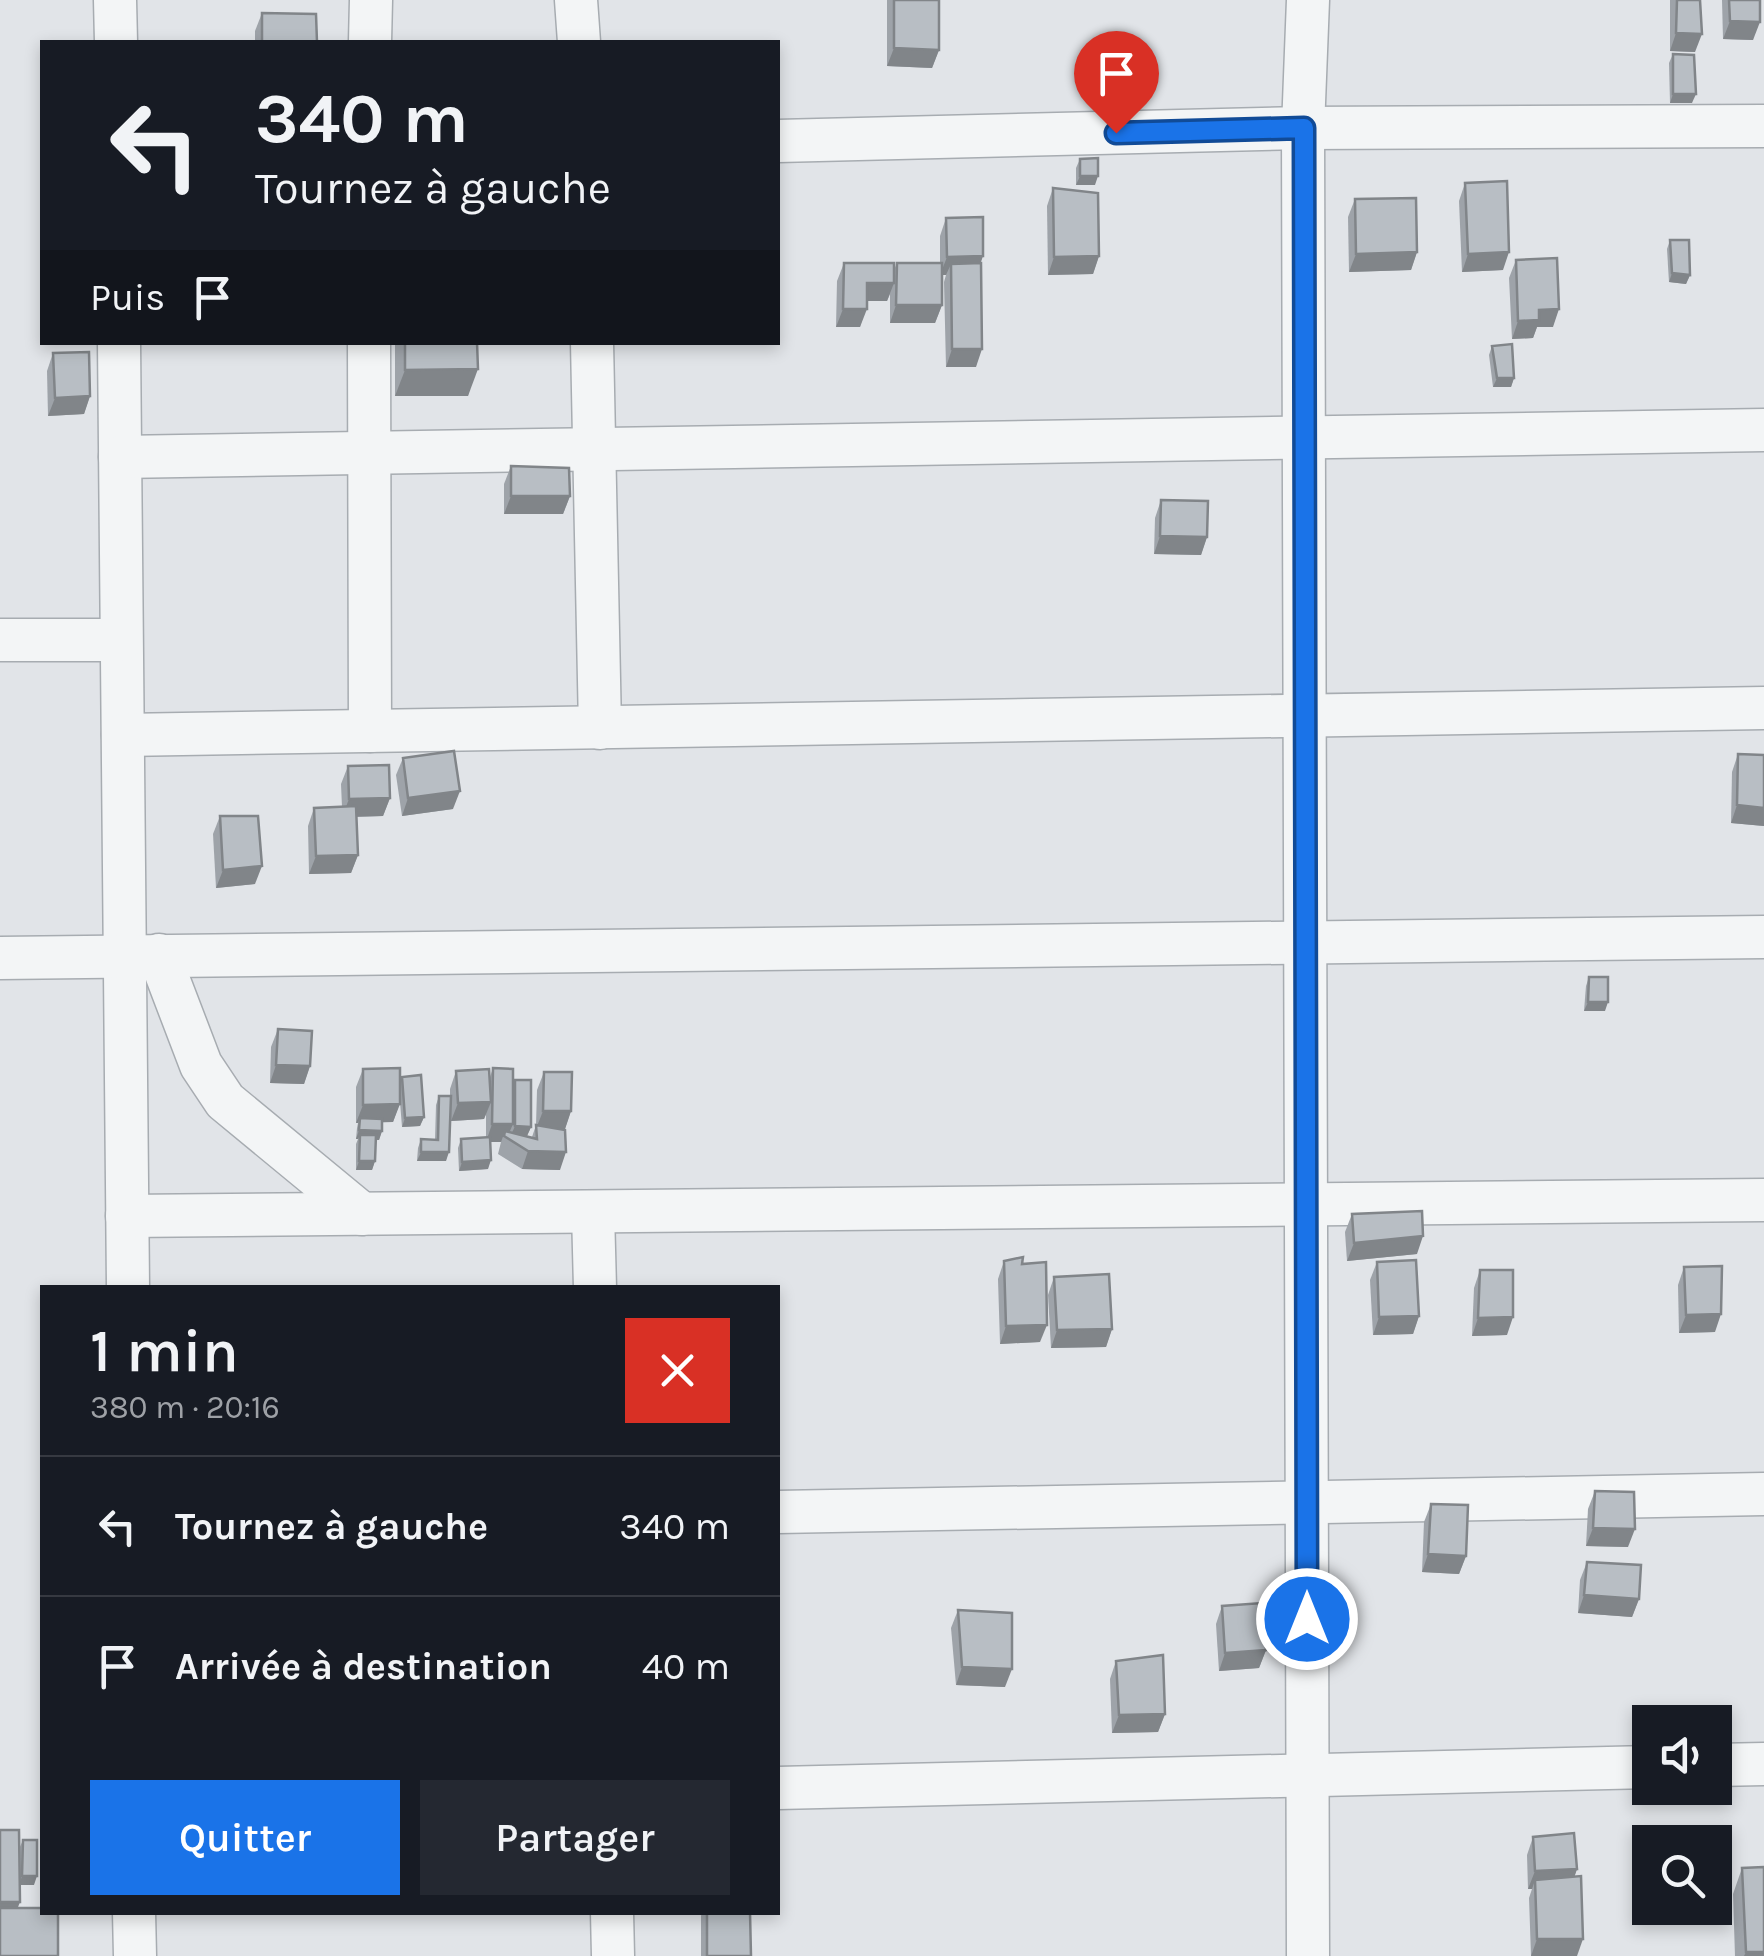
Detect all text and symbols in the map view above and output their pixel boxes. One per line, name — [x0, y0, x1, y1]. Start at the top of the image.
pin — [1074, 31, 1159, 134]
icon: arrive — [1089, 46, 1144, 101]
text: 340 m — [255, 78, 469, 160]
icon: left — [90, 80, 220, 210]
text: Tournez à gauche — [255, 162, 611, 214]
icon: arrive — [185, 270, 240, 325]
text: Puis — [90, 275, 165, 320]
text: 1 min — [90, 1316, 239, 1386]
button: close — [625, 1318, 730, 1423]
text: 380 m · 20:16 — [90, 1389, 280, 1426]
icon: left — [90, 1499, 145, 1554]
text: Tournez à gauche — [175, 1504, 488, 1549]
text: 340 m — [619, 1504, 730, 1549]
position arrow — [1255, 1567, 1359, 1671]
icon: arrive — [90, 1639, 145, 1694]
text: Arrivée à destination — [175, 1644, 552, 1689]
text: 40 m — [642, 1644, 730, 1689]
map controls — [1632, 1705, 1732, 1925]
button: sound — [1632, 1705, 1732, 1805]
button: Quitter — [90, 1780, 400, 1895]
button: Partager — [420, 1780, 730, 1895]
button: search — [1632, 1825, 1732, 1925]

